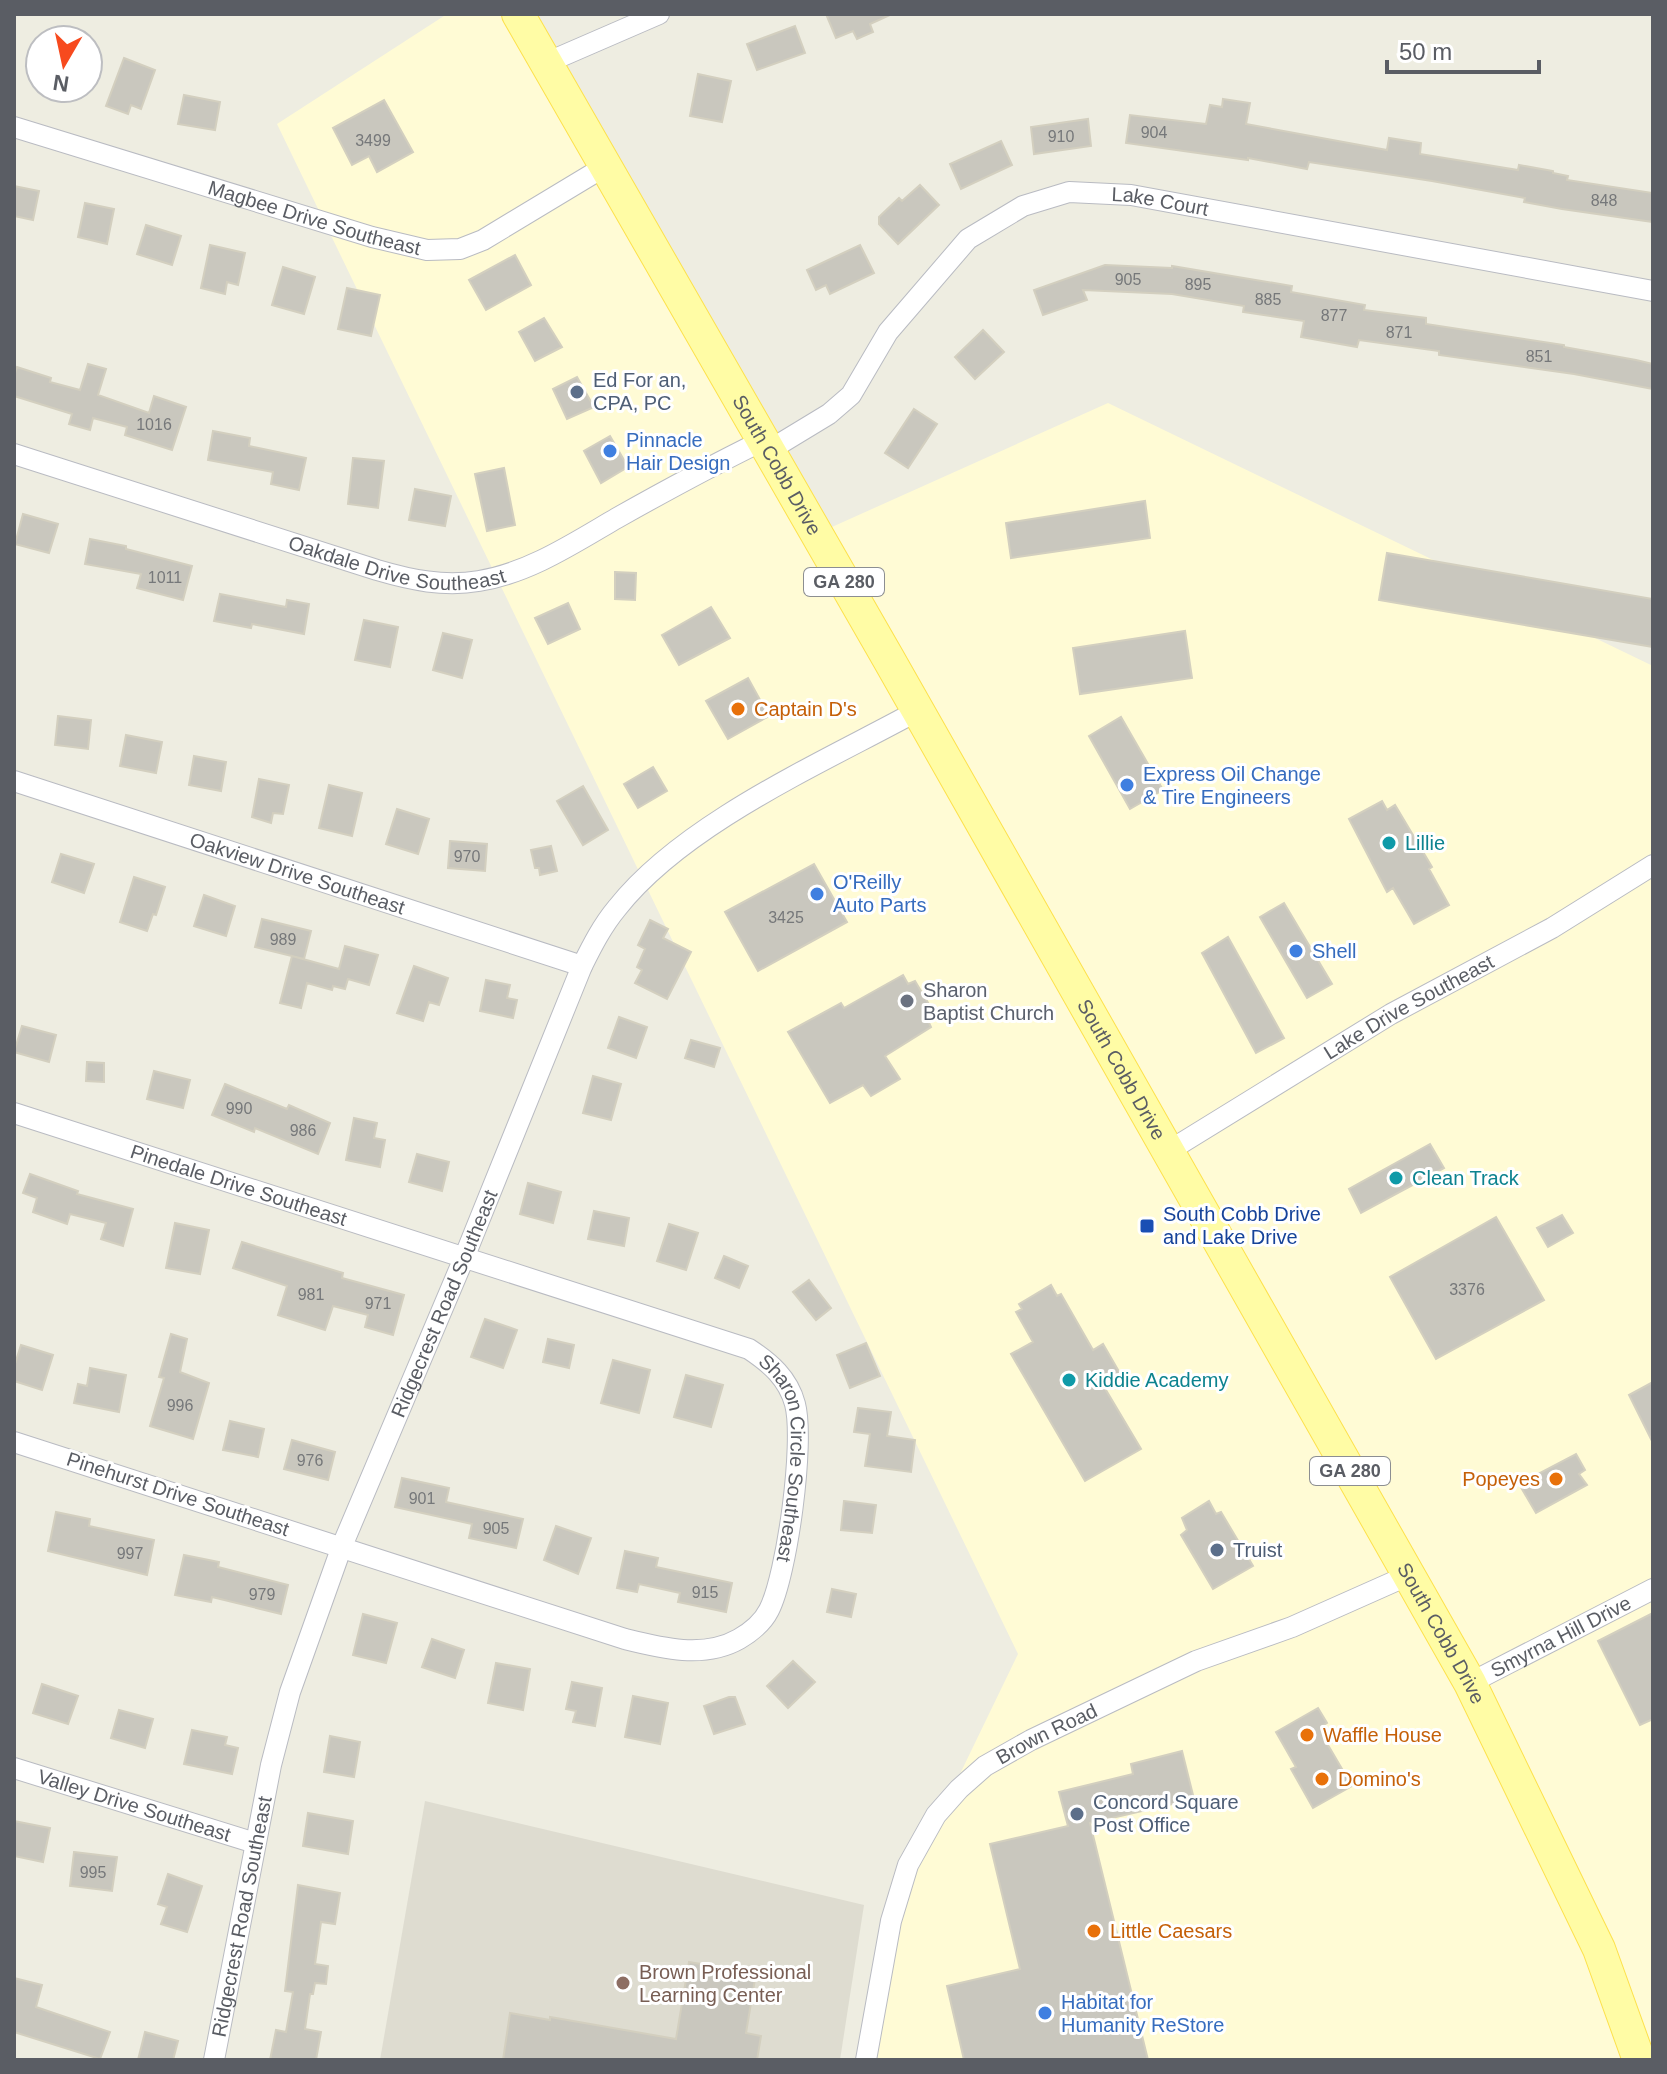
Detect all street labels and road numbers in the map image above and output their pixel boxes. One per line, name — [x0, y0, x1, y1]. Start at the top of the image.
street label: Magbee Drive Southeast — [206, 176, 423, 259]
street label: Lake Court — [1111, 183, 1211, 220]
street label: South Cobb Drive — [728, 391, 826, 539]
street label: Oakdale Drive Southeast — [286, 531, 508, 594]
road number: GA 280 — [804, 568, 884, 596]
street label: Oakview Drive Southeast — [187, 828, 408, 919]
street label: Lake Drive Southeast — [1320, 950, 1498, 1064]
street label: South Cobb Drive — [1073, 995, 1170, 1144]
street label: Pinedale Drive Southeast — [128, 1140, 350, 1230]
street label: Ridgecrest Road Southeast — [387, 1186, 502, 1421]
street label: Sharon Circle Southeast — [755, 1350, 809, 1565]
street label: Pinehurst Drive Southeast — [64, 1448, 292, 1540]
road number: GA 280 — [1310, 1457, 1390, 1485]
street label: South Cobb Drive — [1393, 1559, 1489, 1707]
street label: Smyrna Hill Drive — [1487, 1591, 1635, 1681]
street label: Brown Road — [992, 1699, 1100, 1768]
street label: Valley Drive Southeast — [35, 1765, 234, 1846]
street label: Ridgecrest Road Southeast — [208, 1794, 276, 2039]

